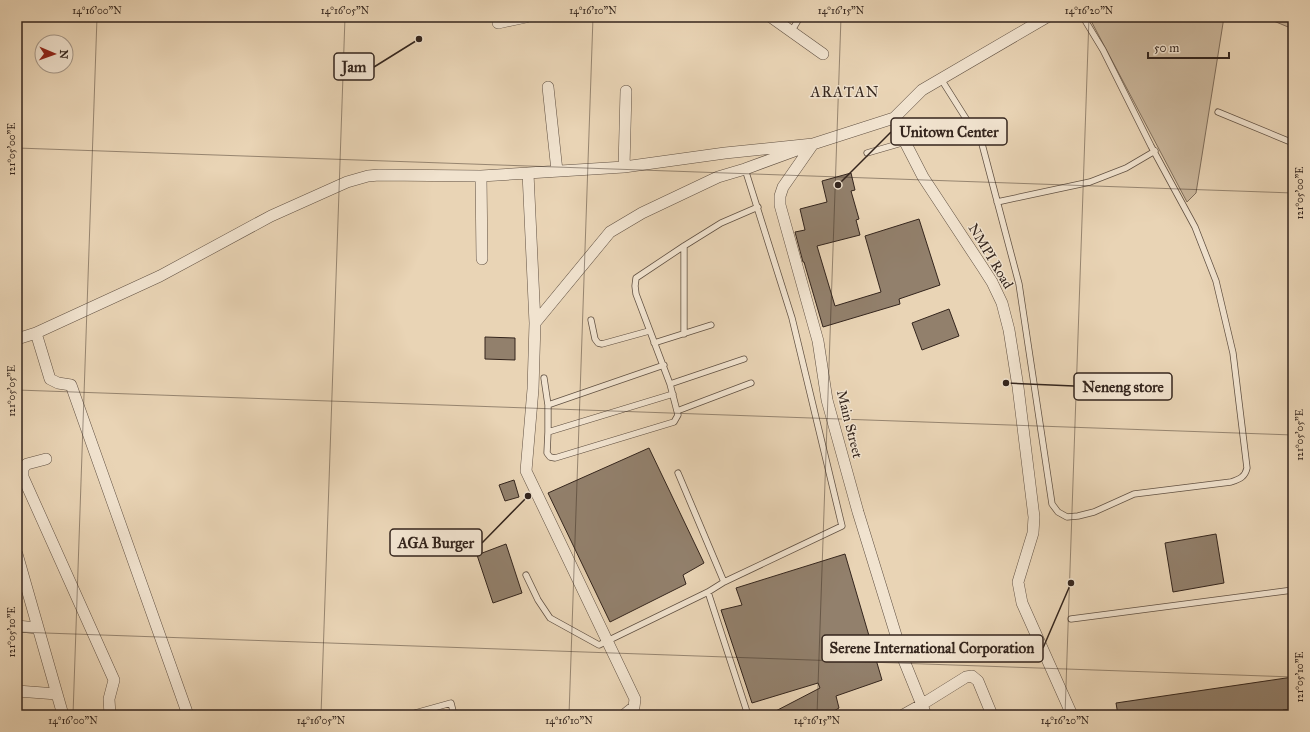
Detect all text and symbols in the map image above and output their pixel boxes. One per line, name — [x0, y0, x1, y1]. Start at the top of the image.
text: 14°16'00"N — [72, 5, 122, 17]
text: 14°16'05"N — [321, 5, 370, 17]
text: 14°16'10"N — [569, 5, 617, 17]
text: 14°16'15"N — [818, 5, 865, 17]
text: 14°16'20"N — [1065, 5, 1114, 17]
north arrow — [34, 34, 74, 74]
scale bar — [1148, 34, 1229, 60]
text: 50 m — [1154, 41, 1179, 55]
text: N — [57, 49, 70, 60]
callout: Jam — [334, 53, 374, 80]
text: Jam — [340, 58, 367, 77]
district label: ARATAN — [809, 83, 880, 101]
callout: Unitown Center — [891, 118, 1007, 145]
text: 121°05'00"E — [6, 123, 18, 175]
text: Unitown Center — [899, 123, 999, 141]
text: 121°05'00"E — [1294, 167, 1306, 219]
street label: NMPI Road — [964, 221, 1017, 292]
text: 121°05'05"E — [6, 365, 18, 417]
callout: Neneng store — [1074, 373, 1172, 400]
text: Neneng store — [1082, 378, 1165, 397]
street label: Main Street — [833, 388, 866, 460]
text: 121°05'05"E — [1294, 409, 1306, 461]
callout: AGA Burger — [390, 529, 482, 556]
text: AGA Burger — [397, 534, 475, 553]
text: 121°05'10"E — [6, 607, 18, 657]
callout: Serene International Corporation — [822, 635, 1043, 662]
text: Serene International Corporation — [830, 639, 1035, 658]
text: 121°05'10"E — [1294, 652, 1306, 702]
text: 14°16'00"N — [48, 715, 98, 727]
text: 14°16'05"N — [297, 715, 346, 727]
text: 14°16'10"N — [545, 715, 593, 727]
text: 14°16'15"N — [794, 715, 841, 727]
text: 14°16'20"N — [1041, 715, 1090, 727]

